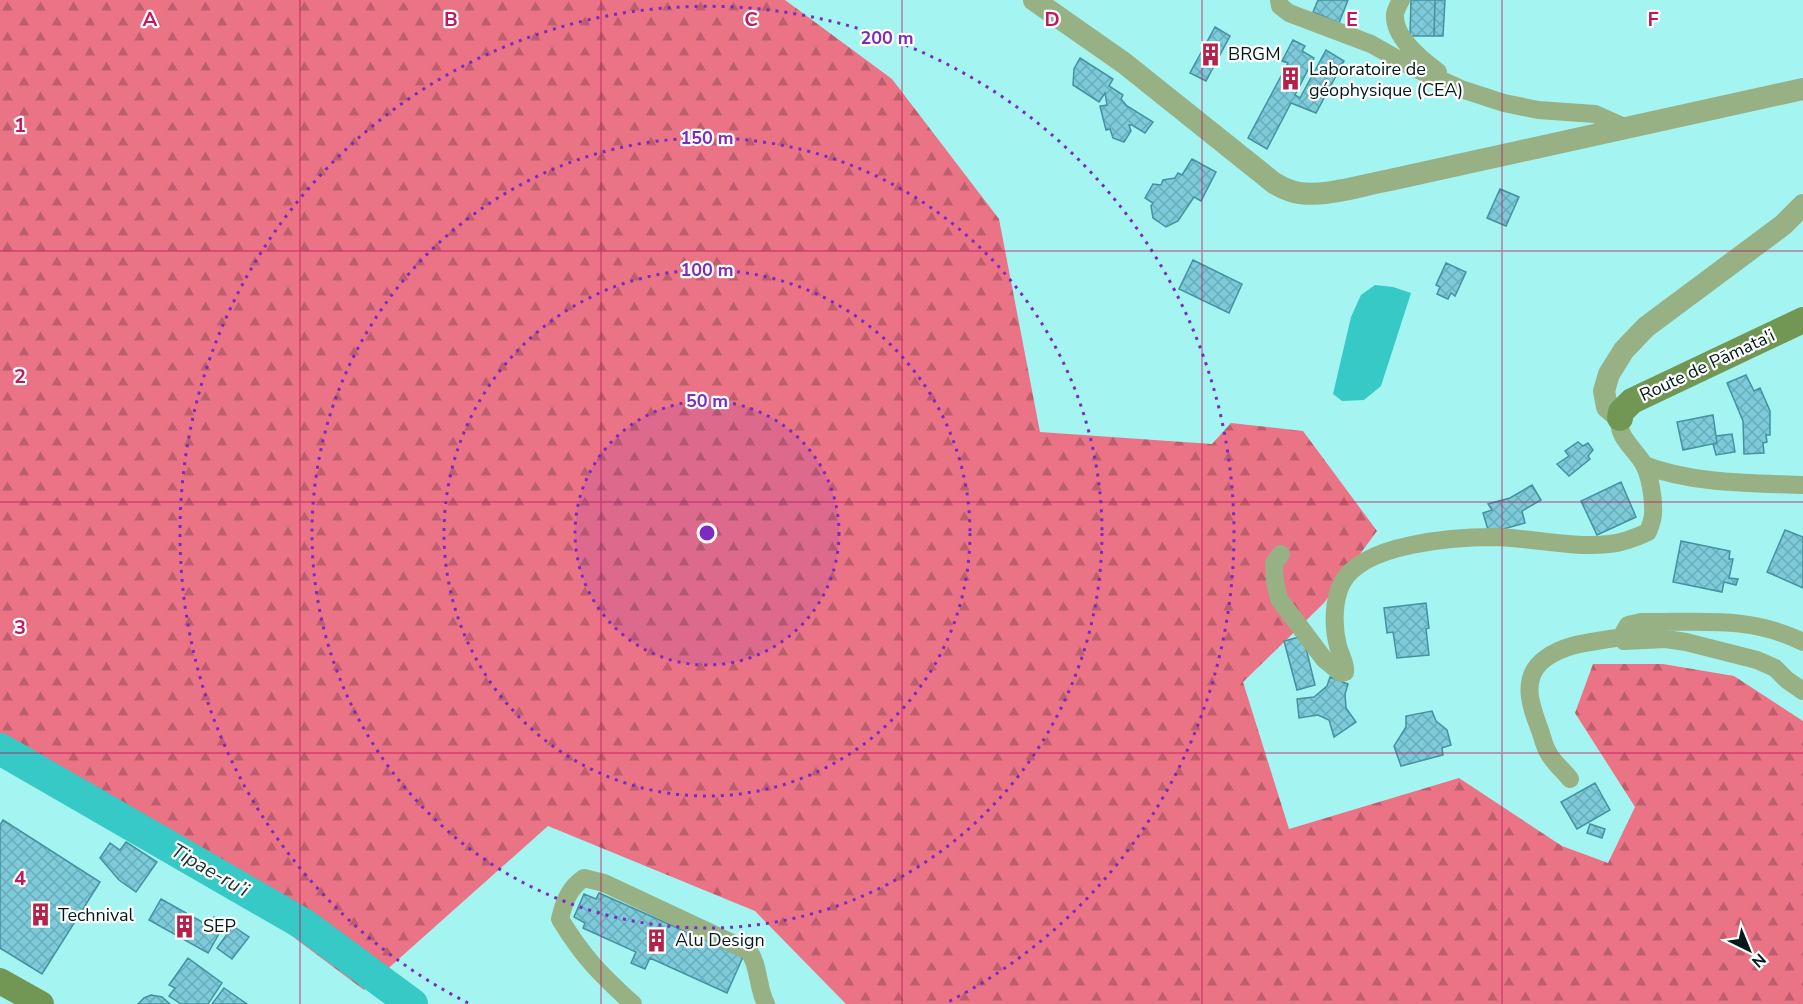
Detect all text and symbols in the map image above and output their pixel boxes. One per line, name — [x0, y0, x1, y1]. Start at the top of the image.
text: A — [143, 6, 158, 33]
text: B — [444, 6, 458, 33]
text: C — [744, 6, 758, 33]
text: D — [1044, 6, 1060, 33]
text: E — [1346, 6, 1358, 33]
text: F — [1647, 6, 1659, 33]
text: 200 m — [860, 26, 914, 50]
building icon: BRGM — [1197, 41, 1223, 67]
place label: BRGM — [1228, 42, 1281, 66]
place label: Laboratoire de géophysique (CEA) — [1309, 57, 1463, 102]
building icon: Laboratoire de géophysique (CEA) — [1278, 66, 1304, 92]
text: 1 — [14, 112, 26, 139]
text: 150 m — [680, 126, 734, 150]
text: 100 m — [680, 258, 734, 282]
street label: Route de Pāmata'i — [1636, 323, 1778, 407]
text: 2 — [14, 363, 26, 390]
text: 50 m — [686, 389, 728, 413]
centre of rings — [697, 523, 717, 543]
text: 3 — [14, 614, 26, 641]
water label: Tipae-ru’i — [166, 837, 254, 903]
text: 4 — [14, 865, 26, 892]
building icon: Technival — [27, 902, 53, 928]
place label: Technival — [58, 903, 135, 927]
building icon: SEP — [172, 913, 198, 939]
place label: SEP — [203, 914, 236, 938]
north arrow — [1719, 920, 1779, 980]
building icon: Alu Design — [644, 927, 670, 953]
place label: Alu Design — [675, 928, 765, 952]
text: N — [1747, 948, 1770, 972]

